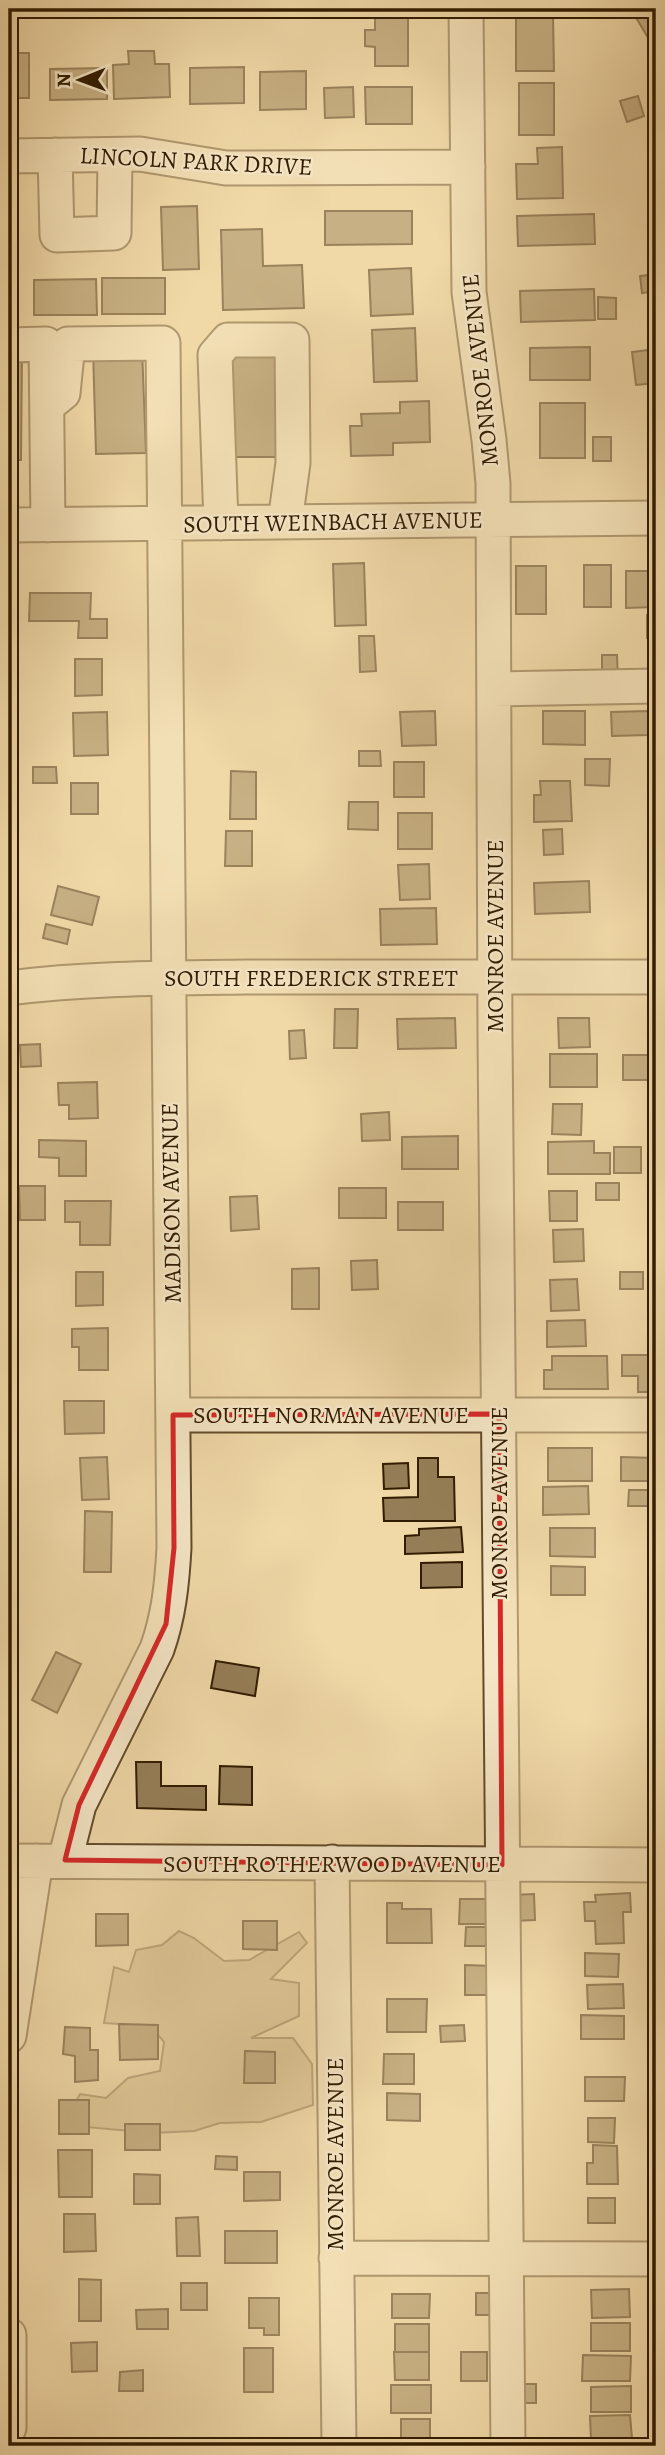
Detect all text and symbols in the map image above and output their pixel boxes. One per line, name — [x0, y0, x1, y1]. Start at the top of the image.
north arrow — [46, 46, 116, 116]
text: N — [51, 73, 77, 87]
street label: LINCOLN PARK DRIVE — [79, 139, 313, 183]
street label: MONROE AVENUE — [454, 272, 506, 468]
street label: SOUTH WEINBACH AVENUE — [183, 503, 483, 541]
street label: MONROE AVENUE — [479, 839, 511, 1033]
street label: SOUTH FREDERICK STREET — [164, 962, 458, 994]
street label: MADISON AVENUE — [153, 1102, 189, 1304]
street label: SOUTH NORMAN AVENUE — [193, 1399, 469, 1431]
street label: MONROE AVENUE — [483, 1406, 515, 1600]
street label: SOUTH ROTHERWOOD AVENUE — [163, 1848, 501, 1880]
street label: MONROE AVENUE — [319, 2057, 351, 2251]

